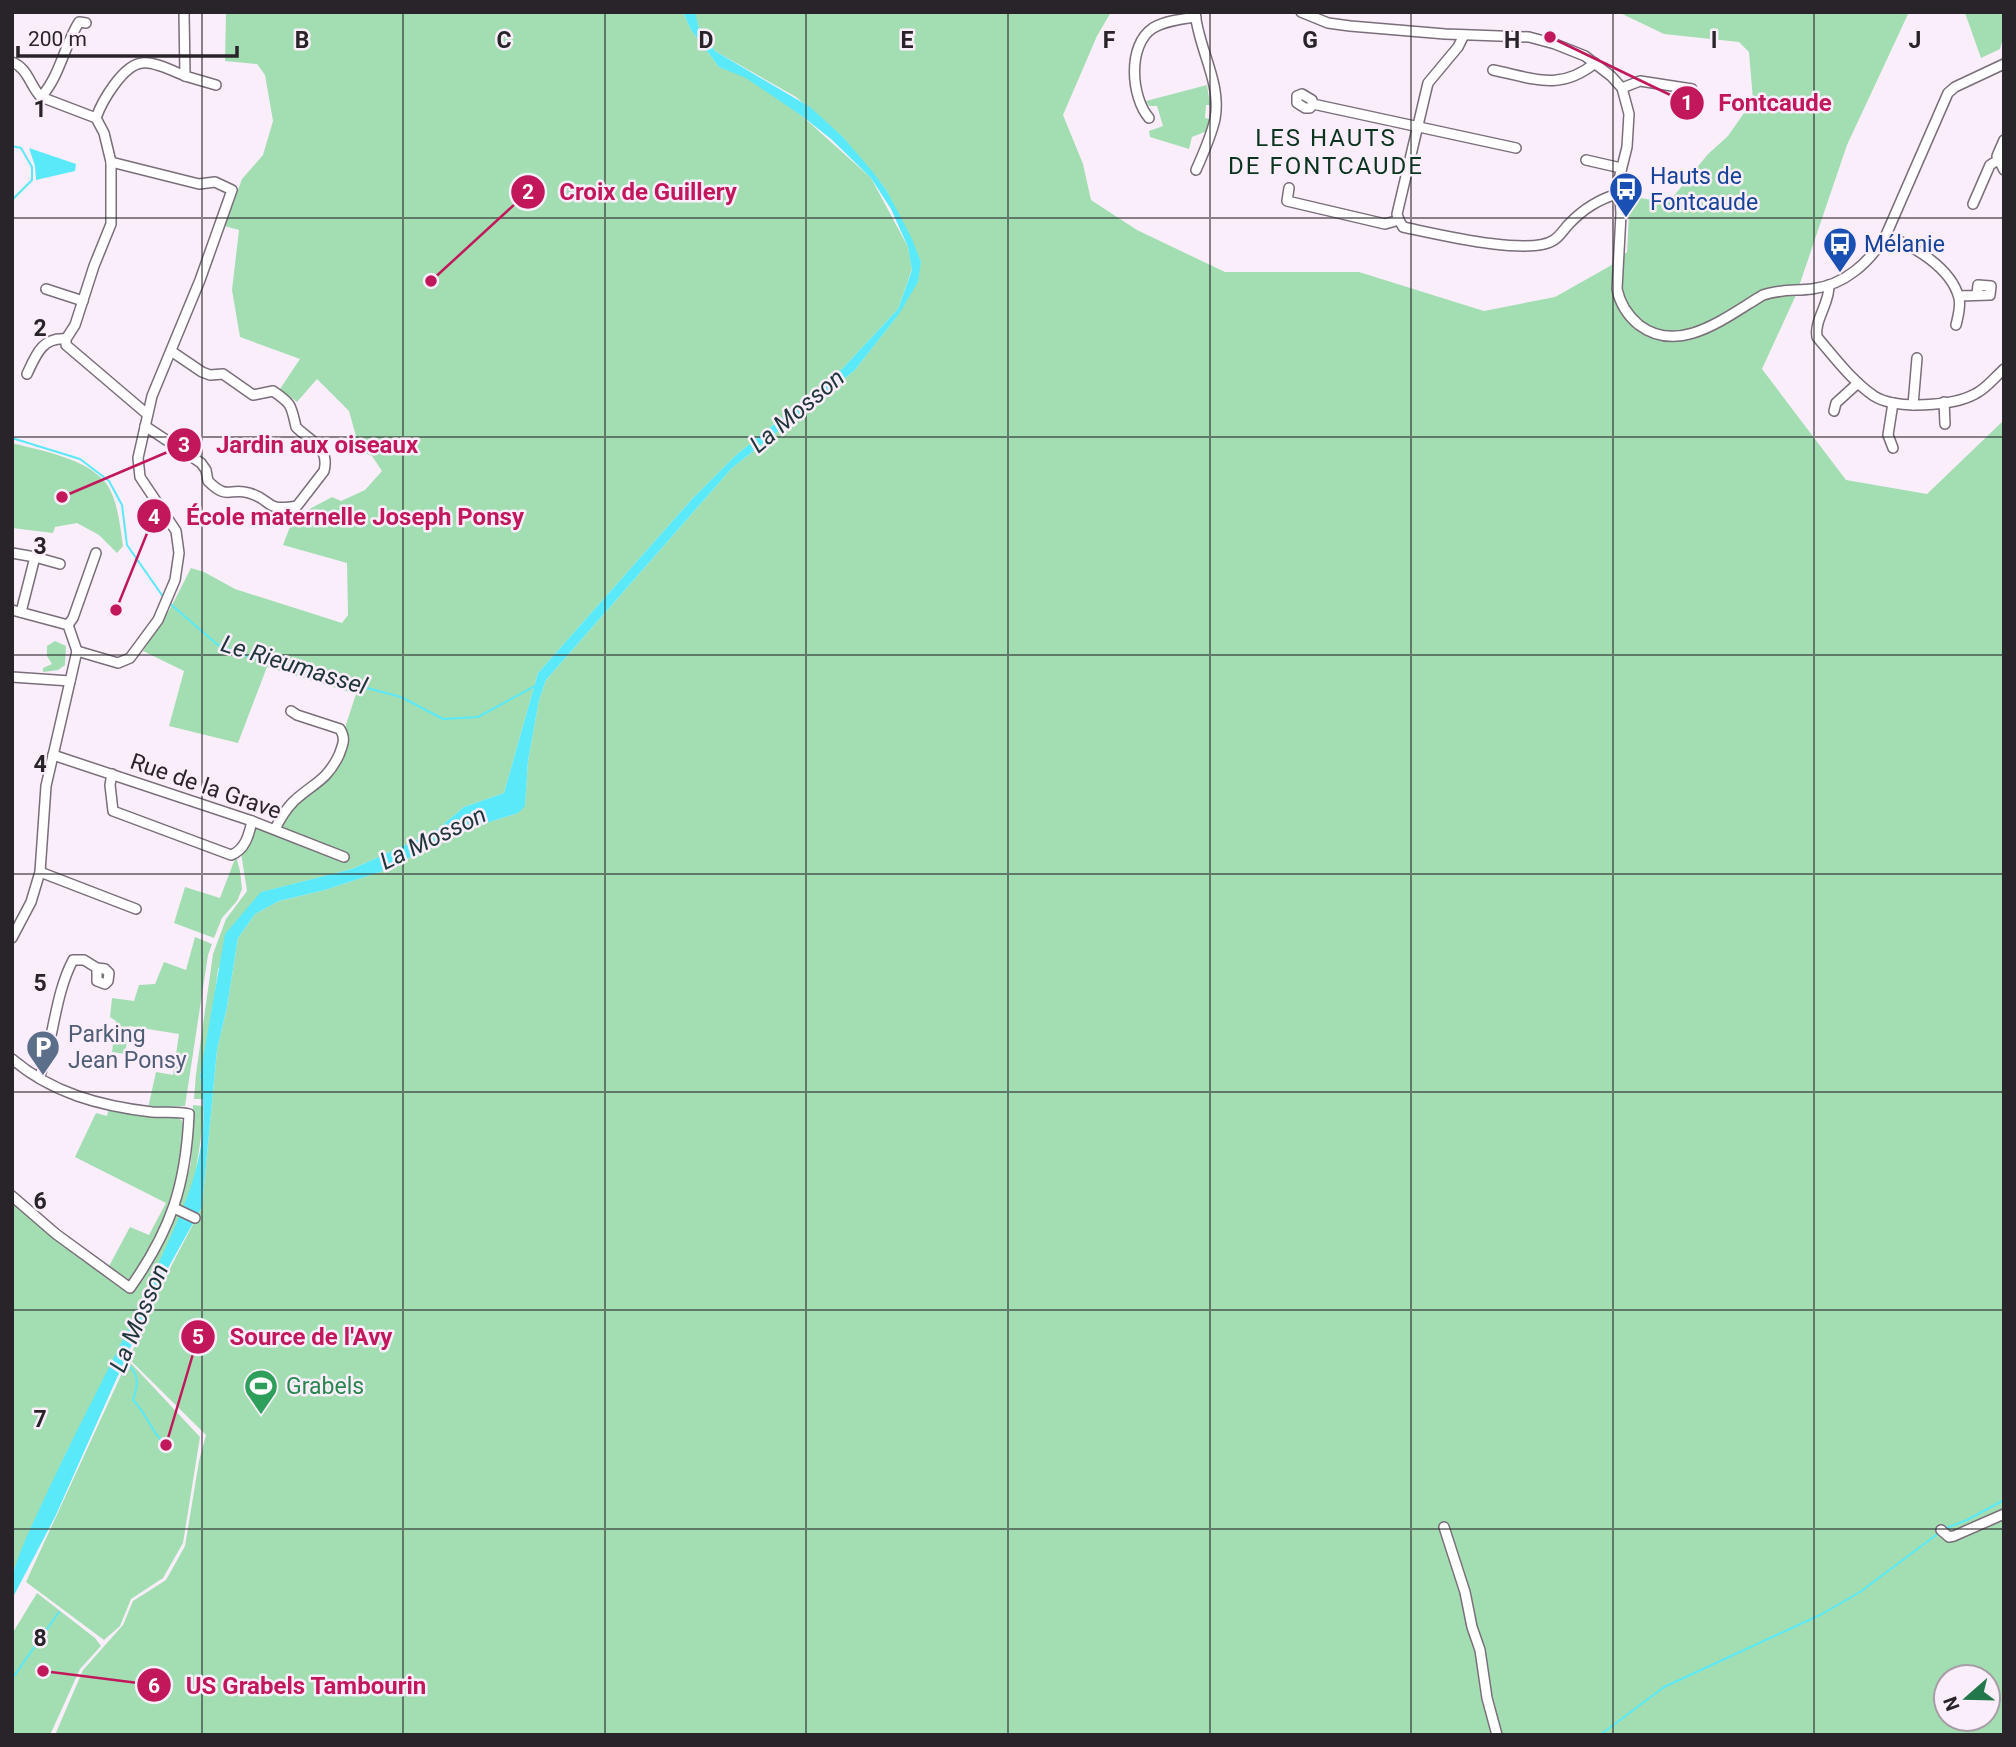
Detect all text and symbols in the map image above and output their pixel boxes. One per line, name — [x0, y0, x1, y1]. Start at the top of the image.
scale bar — [18, 14, 236, 58]
text: 200 m — [28, 27, 87, 51]
text: B — [295, 27, 309, 54]
text: C — [496, 27, 512, 54]
text: D — [699, 27, 713, 54]
text: E — [901, 27, 914, 54]
text: F — [1103, 27, 1116, 54]
text: G — [1302, 27, 1318, 54]
text: H — [1504, 27, 1520, 54]
text: I — [1711, 27, 1717, 54]
text: J — [1909, 27, 1921, 54]
callout: Fontcaude — [1670, 81, 1846, 126]
text: Fontcaude — [1718, 89, 1832, 117]
text: 1 — [1681, 91, 1693, 115]
text: 1 — [33, 96, 47, 123]
district label: LES HAUTS DE FONTCAUDE — [1228, 124, 1424, 180]
place label: Hauts de Fontcaude — [1650, 163, 1758, 216]
callout: Croix de Guillery — [510, 170, 751, 215]
bus stop icon: Hauts de Fontcaude — [1607, 170, 1645, 219]
text: Croix de Guillery — [559, 178, 738, 206]
text: 2 — [522, 180, 534, 204]
bus stop icon: Mélanie — [1821, 225, 1859, 274]
place label: Mélanie — [1864, 231, 1945, 258]
text: 2 — [33, 315, 47, 342]
water label: La Mosson — [744, 363, 850, 459]
callout: Jardin aux oiseaux — [167, 422, 432, 467]
text: Jardin aux oiseaux — [216, 431, 419, 459]
text: 3 — [178, 433, 190, 457]
callout: École maternelle Joseph Ponsy — [137, 494, 538, 539]
text: École maternelle Joseph Ponsy — [186, 503, 525, 531]
text: 4 — [148, 505, 160, 529]
text: 3 — [33, 533, 47, 560]
water label: Le Rieumassel — [218, 630, 371, 701]
street label: Rue de la Grave — [127, 748, 285, 825]
text: 4 — [33, 751, 47, 778]
water label: La Mosson — [375, 800, 491, 876]
text: 5 — [33, 970, 47, 997]
place label: Parking Jean Ponsy — [68, 1021, 187, 1074]
parking icon: Parking Jean Ponsy — [24, 1028, 62, 1077]
text: 6 — [33, 1188, 47, 1215]
water label: La Mosson — [104, 1260, 174, 1376]
callout: Source de l'Avy — [180, 1315, 406, 1360]
text: Source de l'Avy — [230, 1323, 393, 1351]
text: 5 — [192, 1325, 204, 1349]
sports icon: Grabels — [242, 1367, 280, 1416]
place label: Grabels — [286, 1373, 364, 1400]
text: 7 — [33, 1406, 47, 1433]
text: 8 — [33, 1625, 47, 1652]
callout: US Grabels Tambourin — [137, 1663, 441, 1708]
north arrow — [1932, 1663, 2002, 1733]
text: US Grabels Tambourin — [186, 1672, 426, 1700]
text: 6 — [148, 1674, 160, 1698]
text: N — [1938, 1693, 1965, 1714]

